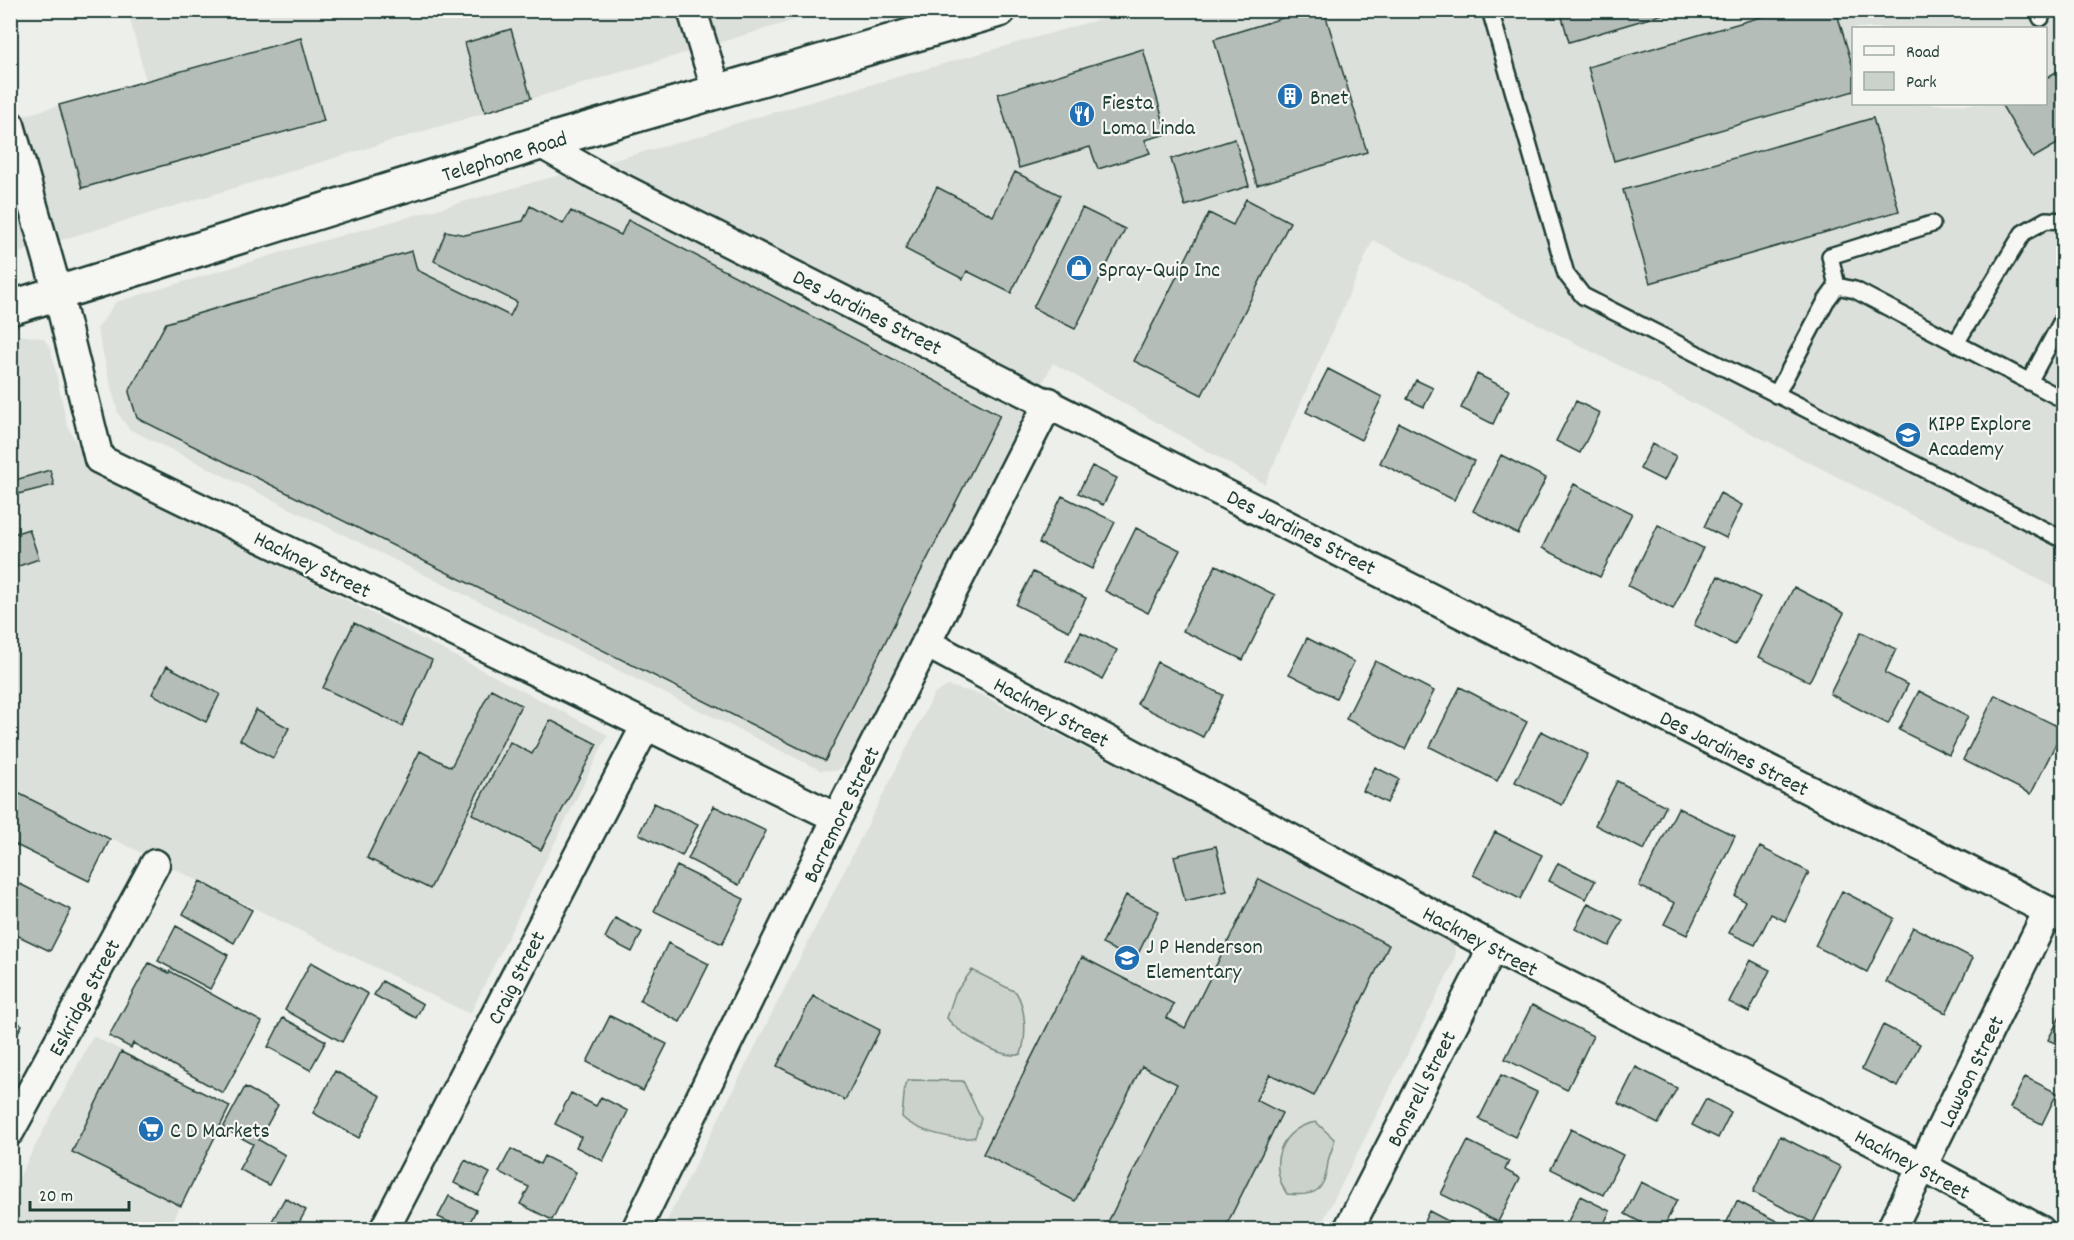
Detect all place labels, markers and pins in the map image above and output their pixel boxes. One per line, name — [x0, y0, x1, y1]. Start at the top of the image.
building icon: Bnet — [1275, 81, 1305, 111]
place label: Bnet — [1310, 84, 1348, 115]
place label: Fiesta Loma Linda — [1102, 89, 1196, 145]
restaurant icon: Fiesta Loma Linda — [1067, 99, 1097, 129]
shop icon: Spray-Quip Inc — [1064, 253, 1094, 283]
place label: Spray-Quip Inc — [1098, 256, 1220, 287]
place label: KIPP Explore Academy — [1928, 410, 2031, 466]
school or university icon: KIPP Explore Academy — [1893, 420, 1923, 450]
place label: J P Henderson Elementary — [1146, 933, 1263, 989]
school or university icon: J P Henderson Elementary — [1112, 943, 1142, 973]
supermarket icon: C D Markets — [136, 1114, 166, 1144]
place label: C D Markets — [170, 1117, 270, 1148]

